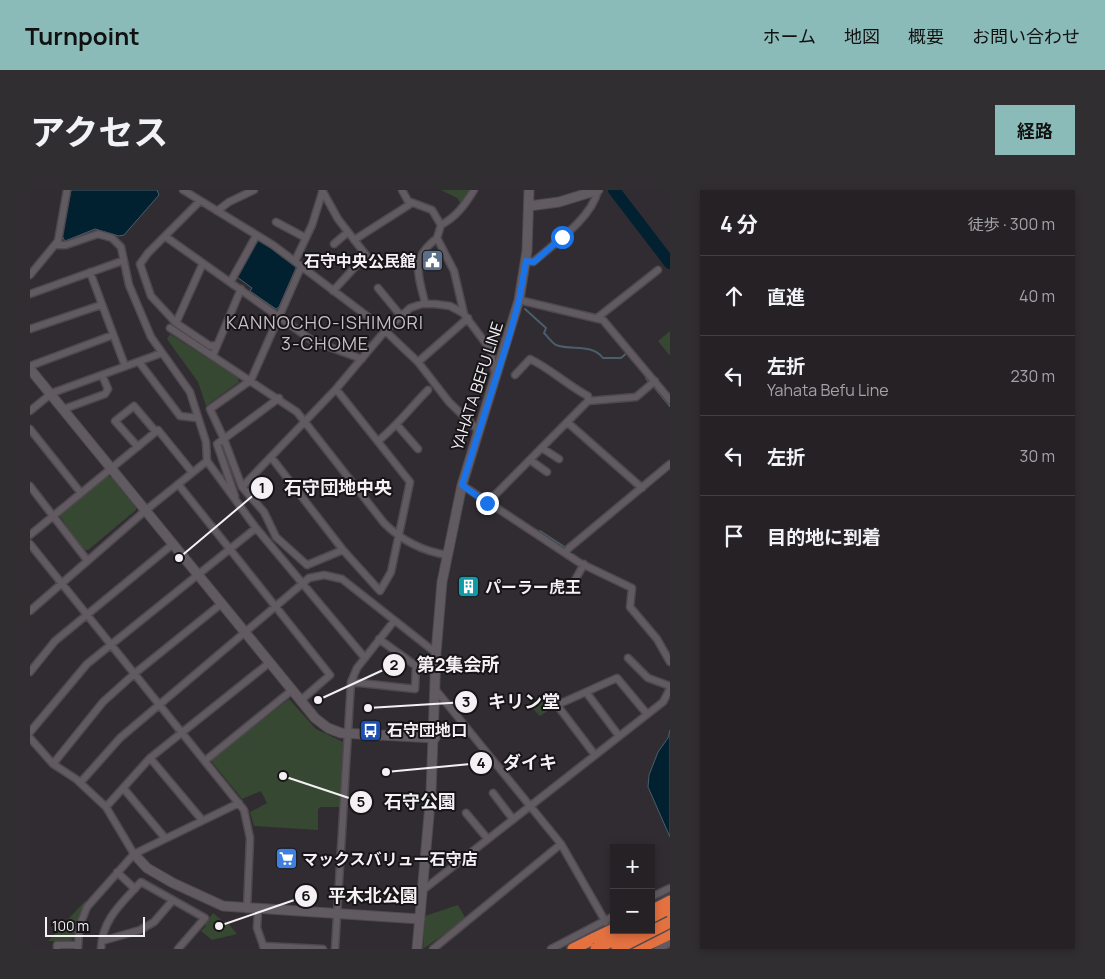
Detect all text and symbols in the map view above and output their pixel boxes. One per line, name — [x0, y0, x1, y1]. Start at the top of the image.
text: Turnpoint — [25, 19, 140, 52]
text: ホーム — [763, 24, 816, 48]
text: 地図 — [844, 24, 880, 48]
text: 概要 — [908, 24, 944, 48]
text: お問い合わせ — [972, 24, 1080, 48]
button: 経路 — [995, 105, 1075, 155]
text: アクセス — [30, 108, 168, 156]
text: 4 分 — [720, 210, 758, 238]
text: 徒歩 · 300 m — [968, 213, 1055, 235]
route start — [551, 226, 574, 249]
public building icon: 石守中央公民館 — [420, 249, 444, 273]
place label: 石守中央公民館 — [304, 250, 416, 272]
icon: ahead — [720, 282, 748, 310]
text: 直進 — [767, 284, 805, 310]
text: 40 m — [1019, 285, 1055, 307]
district label: KANNOCHO-ISHIMORI 3-CHOME — [226, 310, 424, 355]
street label: YAHATA BEFU LINE — [446, 319, 508, 453]
text: 左折 — [767, 353, 805, 379]
icon: left — [720, 362, 748, 390]
text: 230 m — [1011, 365, 1055, 387]
text: Yahata Befu Line — [767, 379, 889, 401]
icon: left — [720, 442, 748, 470]
text: 左折 — [767, 444, 805, 470]
text: 30 m — [1020, 445, 1055, 467]
callout: 石守団地中央 — [249, 471, 402, 504]
text: 石守団地中央 — [284, 475, 392, 499]
text: 1 — [259, 477, 265, 498]
route end — [476, 492, 499, 515]
icon: arrive — [720, 522, 748, 550]
text: 目的地に到着 — [767, 524, 881, 550]
building icon: パーラー虎王 — [457, 575, 481, 599]
place label: パーラー虎王 — [485, 576, 581, 598]
callout: 第2集会所 — [382, 648, 509, 681]
text: 第2集会所 — [417, 652, 499, 676]
text: 2 — [390, 654, 399, 675]
callout: キリン堂 — [453, 686, 570, 719]
text: キリン堂 — [488, 689, 560, 713]
text: 3 — [462, 691, 470, 712]
bus stop icon: 石守団地口 — [359, 718, 383, 742]
place label: 石守団地口 — [387, 719, 467, 741]
callout: ダイキ — [468, 746, 567, 779]
text: ダイキ — [503, 750, 557, 774]
text: 4 — [476, 752, 486, 773]
callout: 石守公園 — [349, 785, 466, 818]
text: 石守公園 — [384, 789, 456, 813]
text: 5 — [357, 791, 366, 812]
map controls — [610, 844, 655, 934]
button: + — [610, 844, 655, 889]
supermarket icon: マックスバリュー石守店 — [274, 847, 298, 871]
place label: マックスバリュー石守店 — [302, 848, 478, 870]
callout: 平木北公園 — [293, 880, 428, 913]
text: 平木北公園 — [328, 883, 418, 907]
text: 6 — [301, 885, 311, 906]
button: − — [610, 889, 655, 934]
scale bar — [45, 914, 145, 937]
text: 100 m — [52, 916, 89, 935]

